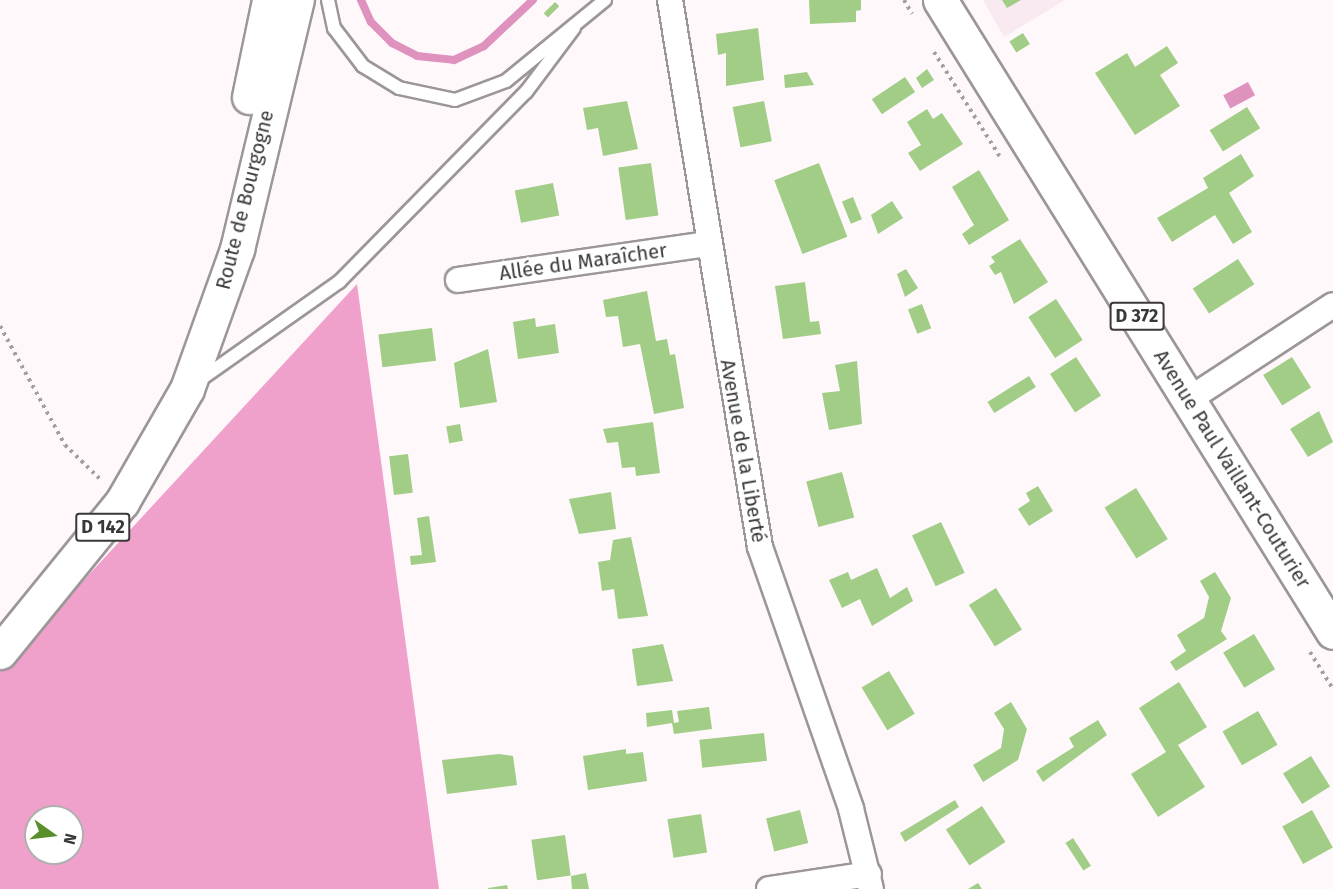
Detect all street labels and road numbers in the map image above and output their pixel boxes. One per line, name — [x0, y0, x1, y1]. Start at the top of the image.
street label: Route de Bourgogne — [211, 108, 279, 292]
street label: Allée du Maraîcher — [498, 238, 668, 286]
road number: D 372 — [1108, 301, 1166, 331]
street label: Avenue Paul Vaillant-Couturier — [1149, 345, 1315, 593]
street label: Avenue de la Liberté — [715, 357, 771, 545]
road number: D 142 — [74, 512, 132, 542]

